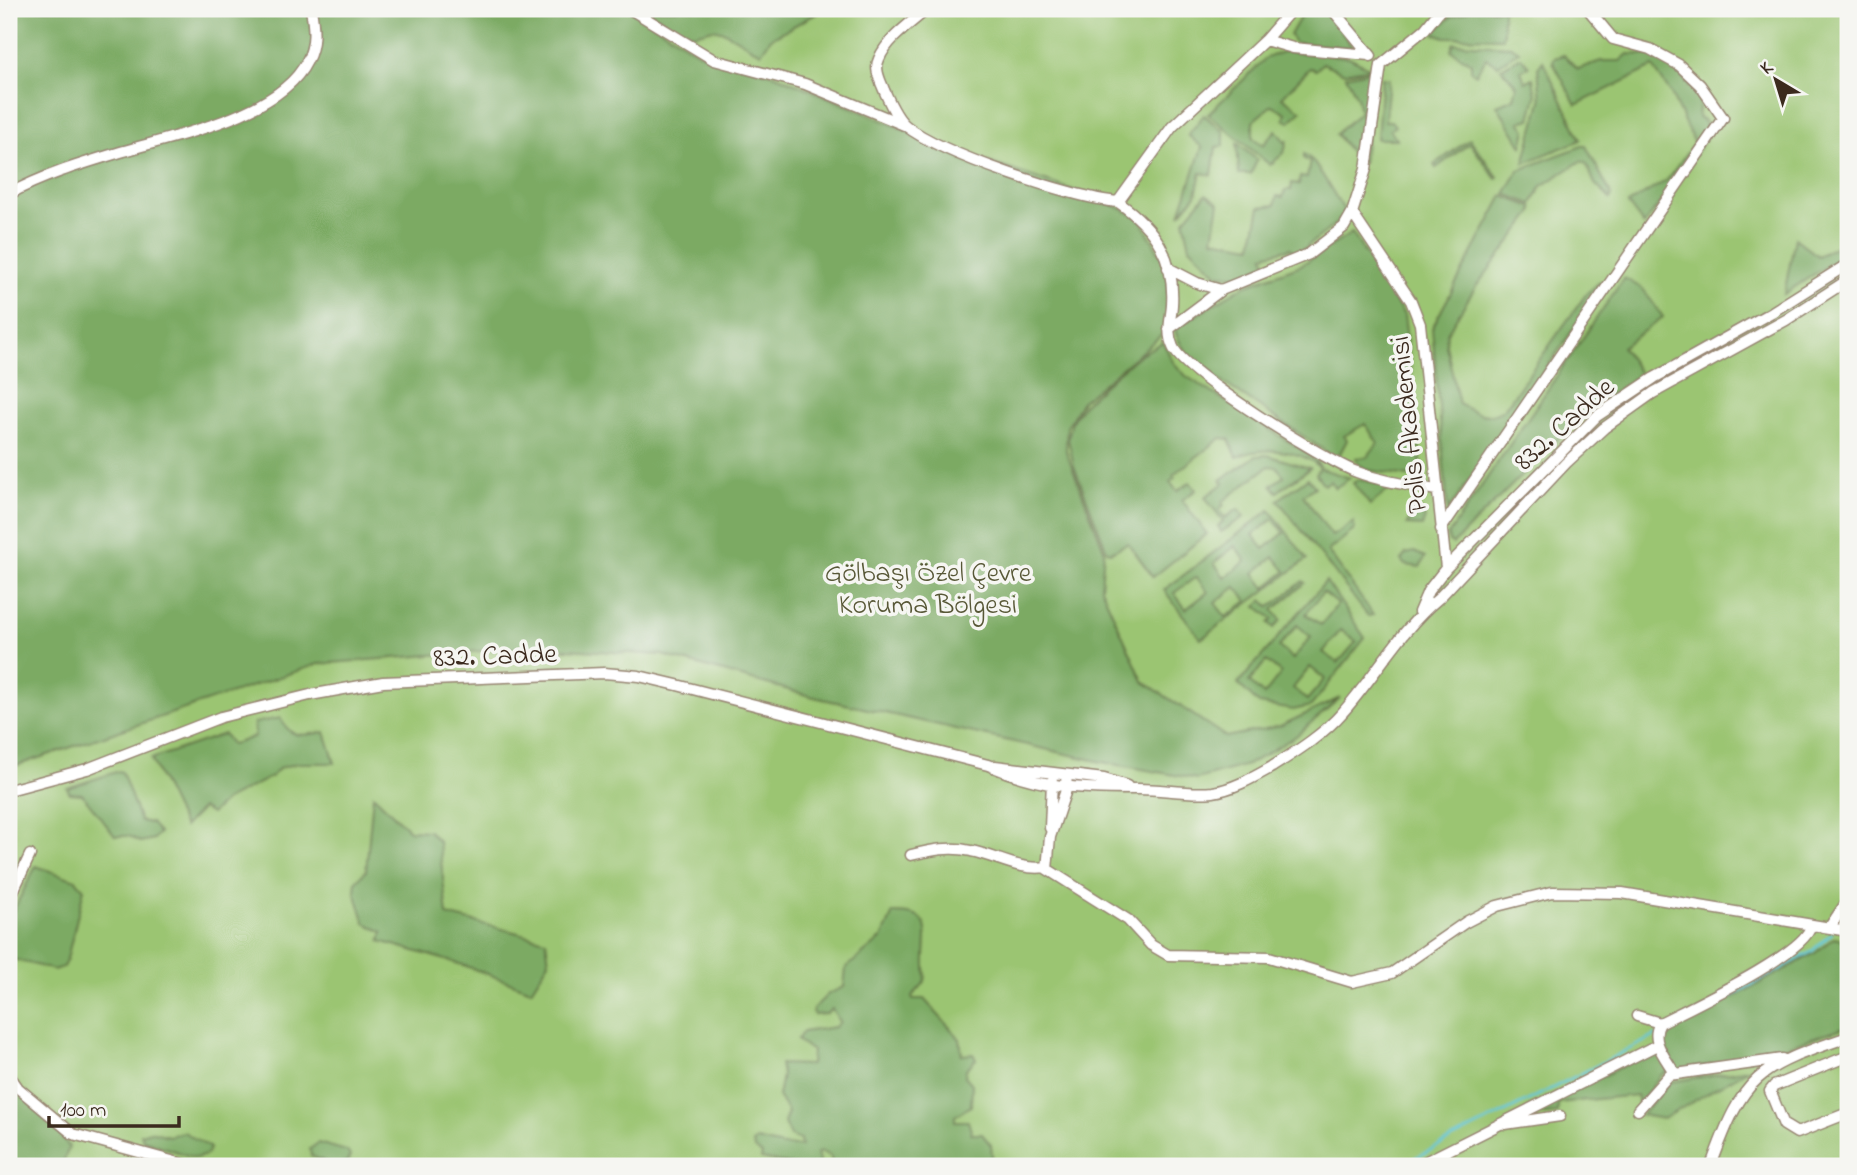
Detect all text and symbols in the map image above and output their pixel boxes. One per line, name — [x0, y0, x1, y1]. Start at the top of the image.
north arrow — [1742, 46, 1812, 116]
text: K — [1755, 55, 1780, 82]
street label: Polis Akademisi — [1381, 334, 1440, 515]
street label: 832. Cadde — [1506, 369, 1625, 482]
park label: Gölbaşı Özel Çevre Koruma Bölgesi — [825, 554, 1032, 627]
street label: 832. Cadde — [433, 635, 558, 680]
scale bar — [49, 1084, 178, 1128]
text: 100 m — [60, 1096, 106, 1126]

